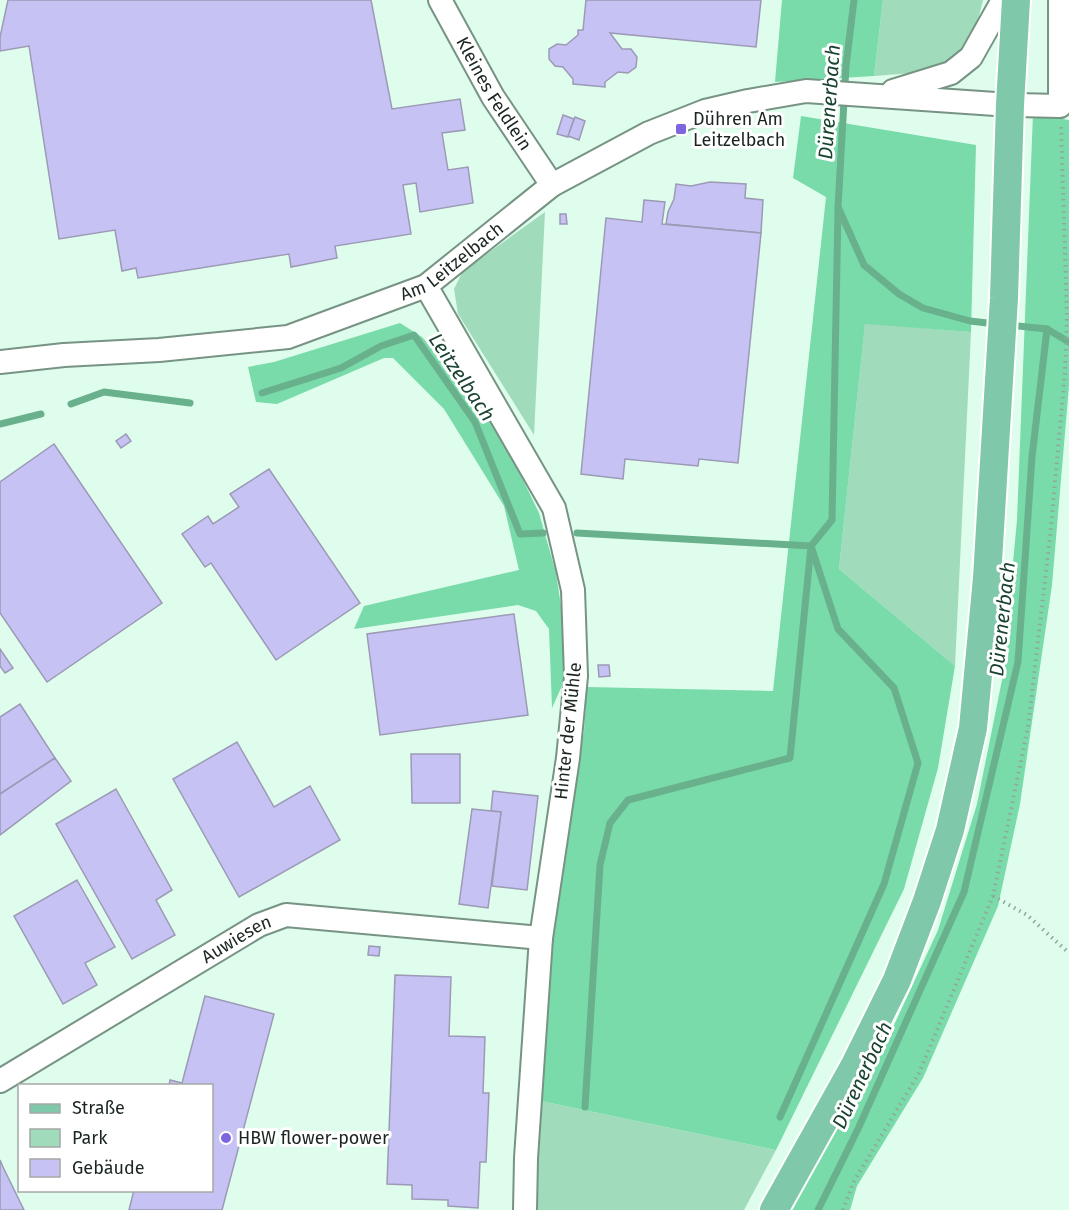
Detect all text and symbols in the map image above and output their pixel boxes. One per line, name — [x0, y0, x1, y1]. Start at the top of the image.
street label: Kleines Feldlein — [451, 33, 537, 155]
water label: Dürenerbach — [813, 44, 845, 160]
place label: Dühren Am Leitzelbach — [693, 108, 785, 151]
marker: Dühren Am Leitzelbach — [674, 122, 688, 136]
street label: Am Leitzelbach — [397, 217, 508, 306]
water label: Leitzelbach — [424, 328, 500, 426]
water label: Dürenerbach — [984, 560, 1020, 678]
street label: Hinter der Mühle — [550, 661, 586, 801]
street label: Auwiesen — [198, 910, 274, 968]
water label: Dürenerbach — [827, 1018, 897, 1132]
legend — [18, 1084, 213, 1192]
text: Straße — [72, 1097, 125, 1119]
text: Park — [72, 1127, 108, 1149]
place label: HBW flower-power — [238, 1127, 389, 1149]
marker: HBW flower-power — [219, 1131, 233, 1145]
text: Gebäude — [72, 1157, 145, 1179]

